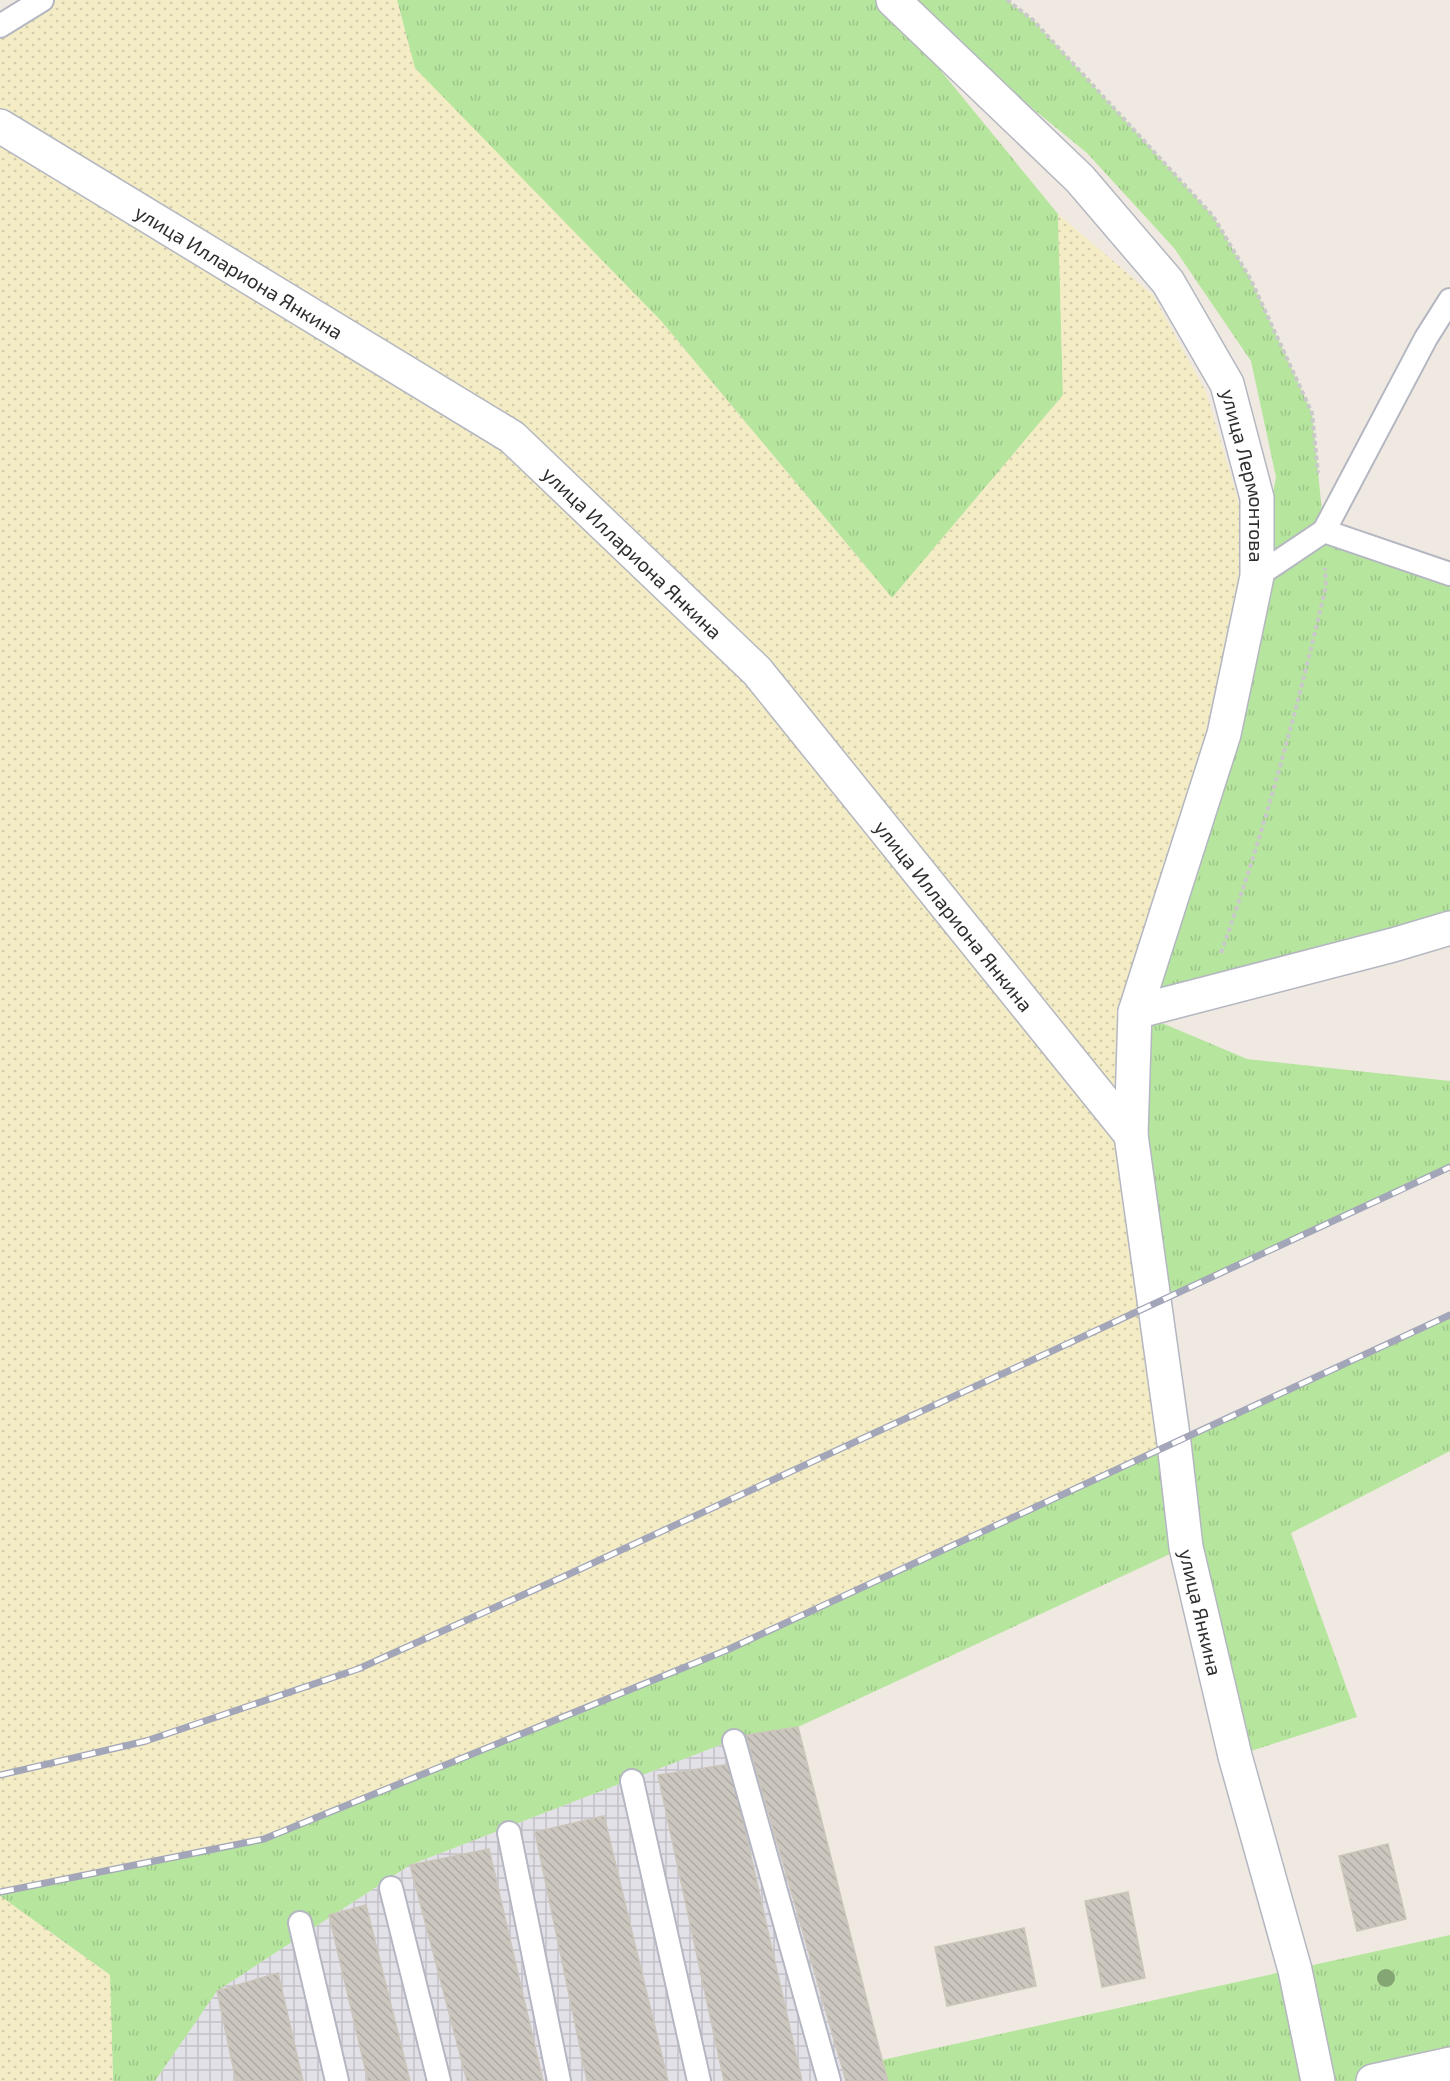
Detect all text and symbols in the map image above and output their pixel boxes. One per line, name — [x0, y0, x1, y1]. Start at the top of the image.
street label: улица Иллариона Янкина — [131, 199, 348, 344]
street label: улица Лермонтова — [1216, 386, 1269, 562]
street label: улица Иллариона Янкина — [537, 461, 727, 643]
street label: улица Иллариона Янкина — [869, 815, 1038, 1016]
street label: улица Янкина — [1174, 1546, 1228, 1678]

